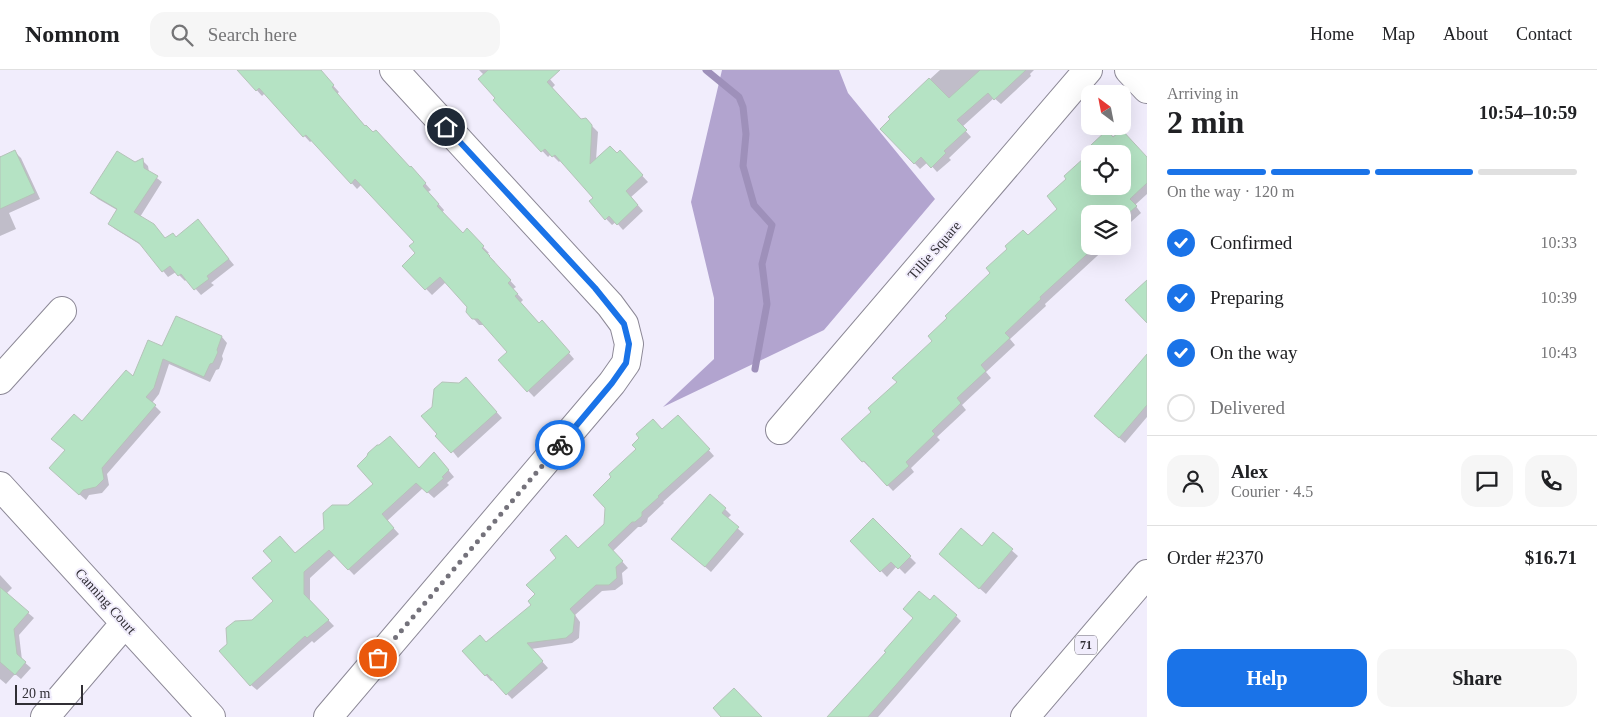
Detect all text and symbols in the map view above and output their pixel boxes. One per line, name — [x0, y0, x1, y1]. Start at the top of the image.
search box — [150, 12, 500, 57]
text: Nomnom — [25, 21, 120, 47]
icon: search — [168, 21, 196, 49]
text: Search here — [208, 24, 297, 45]
text: Home — [1310, 24, 1354, 44]
text: Map — [1382, 24, 1415, 44]
text: About — [1443, 24, 1488, 44]
text: Contact — [1516, 24, 1572, 44]
north arrow — [1081, 85, 1131, 135]
map controls — [1081, 85, 1131, 255]
text: Arriving in — [1167, 85, 1239, 102]
text: 10:54–10:59 — [1479, 102, 1577, 123]
text: 2 min — [1167, 104, 1244, 140]
pin — [425, 106, 467, 148]
icon: home — [432, 113, 460, 141]
button: locate — [1081, 145, 1131, 195]
text: On the way · 120 m — [1167, 183, 1295, 200]
button: layers — [1081, 205, 1131, 255]
street label: Tillie Square — [905, 218, 964, 283]
icon: check — [1167, 229, 1195, 257]
text: Confirmed — [1210, 232, 1292, 253]
text: 10:33 — [1541, 234, 1577, 251]
icon: check — [1167, 284, 1195, 312]
text: Preparing — [1210, 287, 1284, 308]
text: 10:39 — [1541, 289, 1577, 306]
icon: check — [1167, 339, 1195, 367]
text: On the way — [1210, 342, 1298, 363]
text: 10:43 — [1541, 344, 1577, 361]
text: Delivered — [1210, 397, 1285, 418]
courier — [535, 420, 585, 470]
icon: bike — [546, 431, 574, 459]
button: person — [1167, 455, 1219, 507]
button: chat — [1461, 455, 1513, 507]
button: phone — [1525, 455, 1577, 507]
text: Alex — [1231, 461, 1268, 482]
text: Courier · 4.5 — [1231, 483, 1313, 500]
text: Order #2370 — [1167, 547, 1264, 568]
text: $16.71 — [1525, 547, 1577, 568]
street label: Canning Court — [72, 566, 139, 637]
road number: 71 — [1075, 636, 1097, 654]
pin — [357, 637, 399, 679]
icon: bag — [364, 644, 392, 672]
button: Help — [1167, 649, 1367, 707]
button: Share — [1377, 649, 1577, 707]
scale bar — [15, 682, 82, 705]
text: 20 m — [22, 686, 50, 701]

